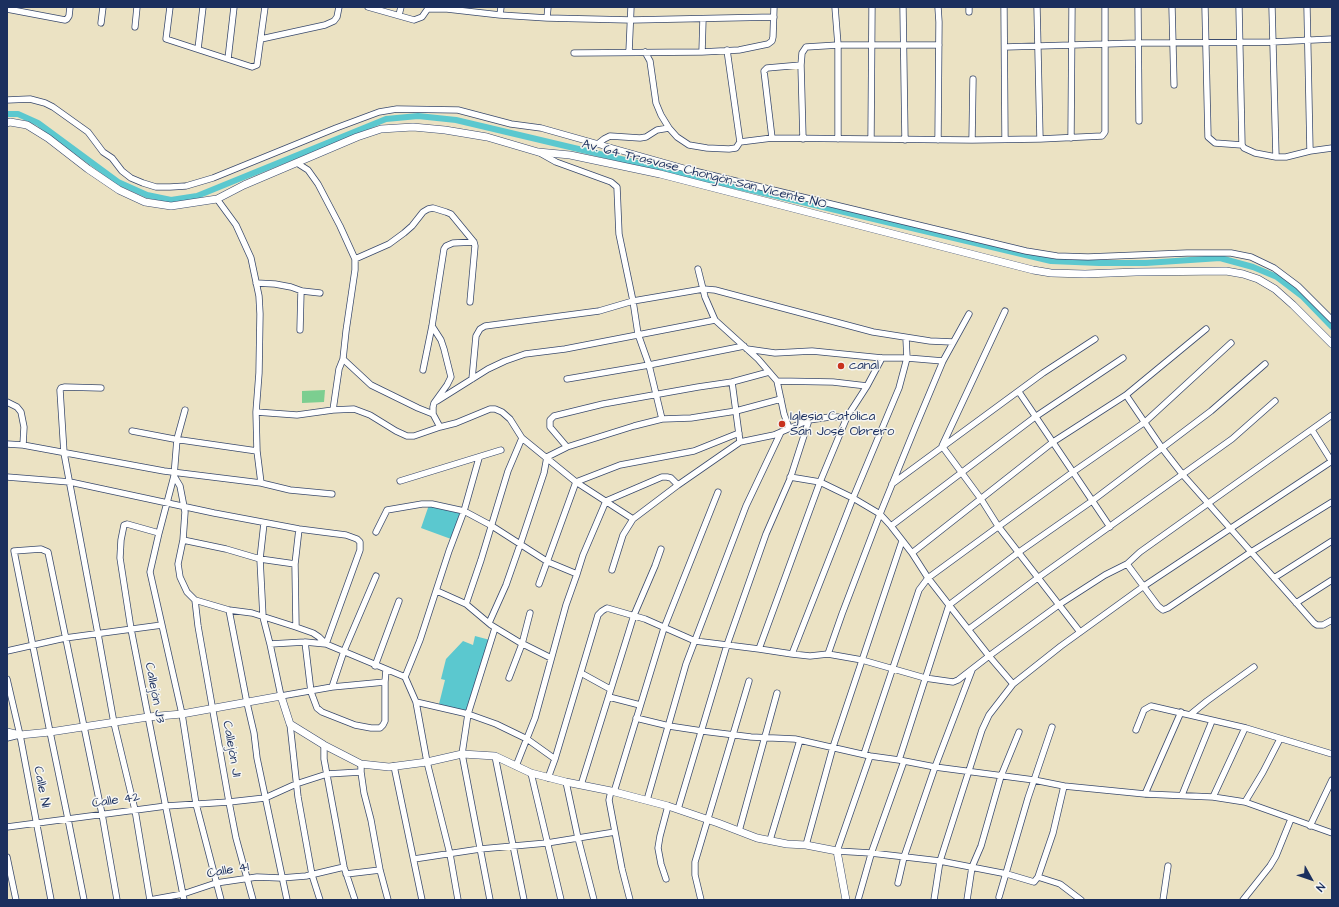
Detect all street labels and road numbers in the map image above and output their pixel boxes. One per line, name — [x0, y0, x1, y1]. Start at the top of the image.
street label: Av. 64 Trasvase Chongón-San Vicente NO — [580, 137, 828, 213]
street label: Callejón J3 — [140, 661, 168, 725]
street label: Callejón J1 — [218, 720, 244, 778]
street label: Calle N1 — [29, 765, 53, 809]
street label: Calle 42 — [91, 790, 141, 812]
street label: Calle 41 — [206, 860, 250, 882]

